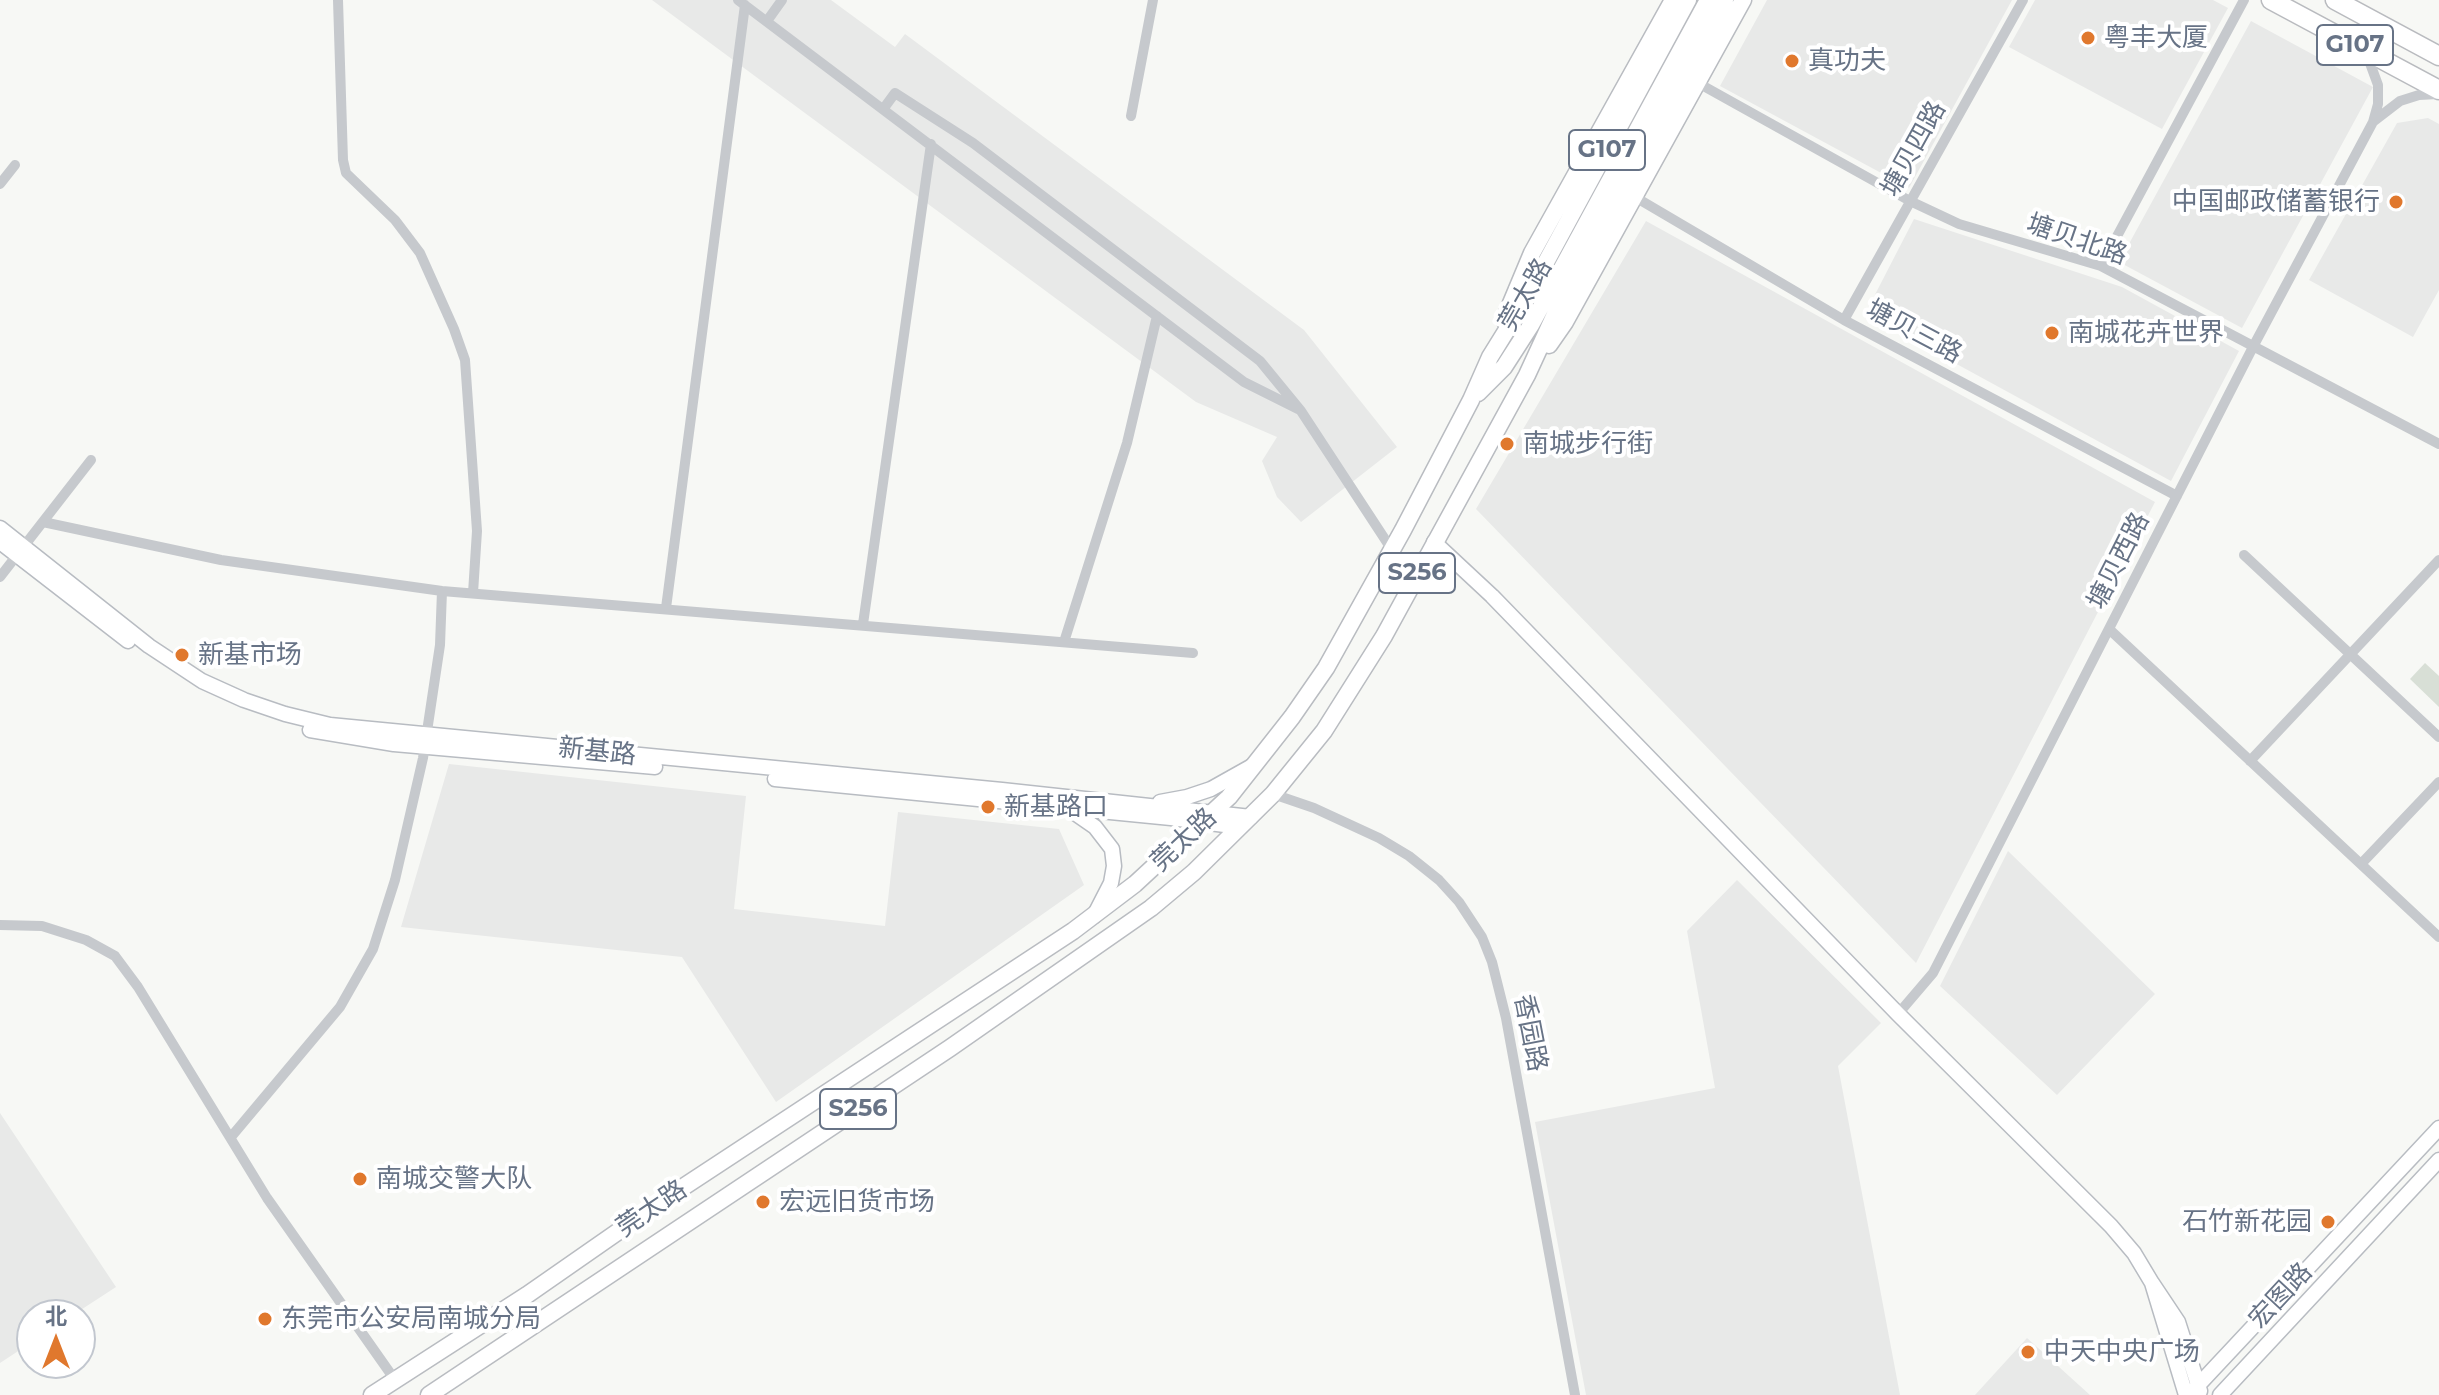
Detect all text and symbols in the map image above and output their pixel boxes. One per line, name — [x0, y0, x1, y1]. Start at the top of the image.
place label: 粤丰大厦 — [2104, 22, 2208, 54]
road number: G107 — [2317, 25, 2393, 65]
marker: 粤丰大厦 — [2079, 29, 2097, 47]
place label: 真功夫 — [1808, 45, 1886, 77]
marker: 真功夫 — [1783, 52, 1801, 70]
street label: 塘贝四路 — [1875, 96, 1953, 202]
road number: G107 — [1569, 130, 1645, 170]
place label: 中国邮政储蓄银行 — [2172, 186, 2380, 218]
marker: 中国邮政储蓄银行 — [2387, 193, 2405, 211]
street label: 塘贝北路 — [2023, 208, 2131, 272]
street label: 莞太路 — [1493, 253, 1559, 337]
street label: 塘贝三路 — [1861, 294, 1967, 370]
place label: 南城花卉世界 — [2068, 317, 2224, 349]
marker: 南城花卉世界 — [2043, 324, 2061, 342]
place label: 南城步行街 — [1523, 428, 1653, 460]
marker: 南城步行街 — [1498, 435, 1516, 453]
street label: 塘贝西路 — [2081, 508, 2157, 614]
road number: S256 — [1379, 553, 1455, 593]
place label: 新基市场 — [198, 639, 302, 671]
marker: 新基市场 — [173, 646, 191, 664]
street label: 新基路 — [557, 732, 637, 772]
place label: 新基路口 — [1004, 791, 1108, 823]
marker: 新基路口 — [979, 798, 997, 816]
street label: 莞太路 — [1145, 802, 1223, 878]
street label: 香园路 — [1507, 992, 1553, 1074]
road number: S256 — [820, 1089, 896, 1129]
place label: 南城交警大队 — [376, 1163, 532, 1195]
marker: 南城交警大队 — [351, 1170, 369, 1188]
street label: 莞太路 — [611, 1174, 693, 1244]
place label: 宏远旧货市场 — [779, 1186, 935, 1218]
marker: 宏远旧货市场 — [754, 1193, 772, 1211]
place label: 石竹新花园 — [2182, 1206, 2312, 1238]
marker: 石竹新花园 — [2319, 1213, 2337, 1231]
street label: 宏图路 — [2243, 1257, 2319, 1335]
north arrow — [16, 1299, 96, 1379]
text: 北 — [45, 1303, 67, 1330]
place label: 东莞市公安局南城分局 — [281, 1303, 541, 1335]
marker: 东莞市公安局南城分局 — [256, 1310, 274, 1328]
place label: 中天中央广场 — [2044, 1336, 2200, 1368]
marker: 中天中央广场 — [2019, 1343, 2037, 1361]

